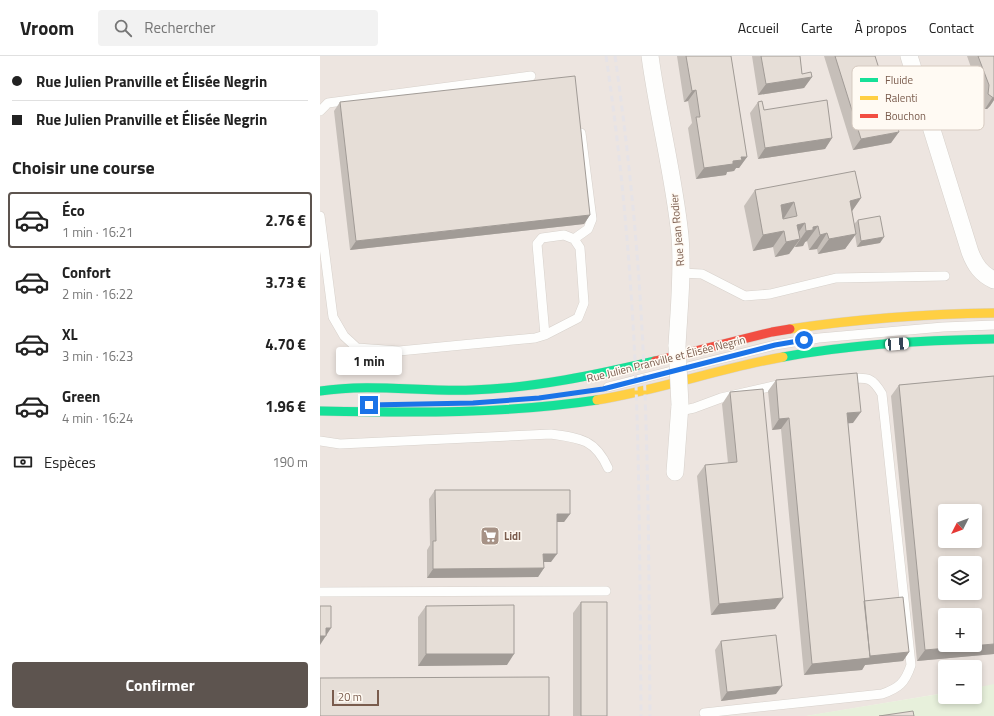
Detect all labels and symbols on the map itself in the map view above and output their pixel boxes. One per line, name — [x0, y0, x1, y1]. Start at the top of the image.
legend — [852, 66, 984, 130]
text: Fluide — [885, 72, 913, 88]
text: Ralenti — [885, 90, 918, 106]
text: Bouchon — [885, 108, 926, 124]
street label: Rue Jean Rodier — [666, 193, 688, 267]
street label: Rue Julien Pranville et Élisée Negrin — [585, 331, 747, 386]
route start — [795, 331, 813, 349]
car — [885, 337, 909, 351]
callout: 1 min — [336, 347, 402, 375]
route end — [360, 396, 378, 414]
north arrow — [938, 504, 982, 548]
supermarket icon: Lidl — [479, 525, 501, 547]
place label: Lidl — [504, 528, 521, 544]
scale bar — [332, 688, 379, 707]

